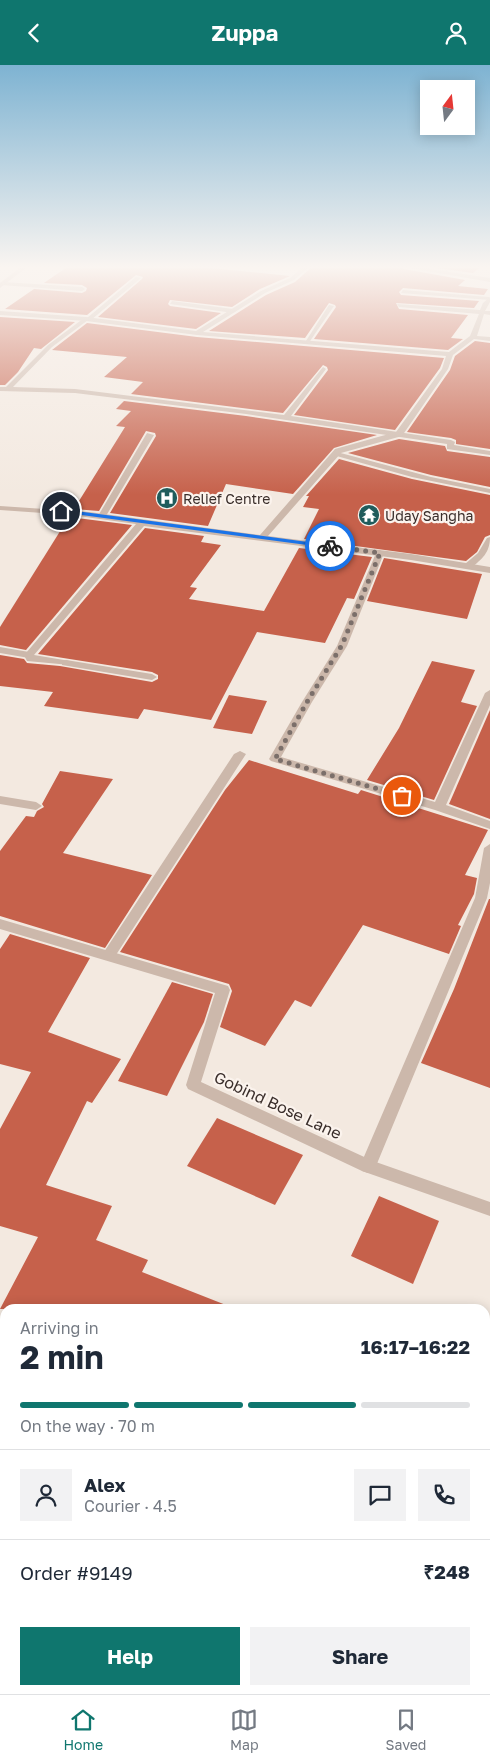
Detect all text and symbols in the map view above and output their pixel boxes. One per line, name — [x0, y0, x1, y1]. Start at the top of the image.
icon: back — [20, 19, 48, 47]
text: Zuppa — [212, 19, 278, 46]
icon: person — [442, 19, 470, 47]
north arrow — [420, 80, 475, 135]
map controls — [420, 80, 475, 135]
hospital icon: Relief Centre — [155, 486, 179, 510]
pin — [40, 490, 82, 532]
place label: Relief Centre — [183, 490, 270, 507]
icon: home — [47, 497, 75, 525]
temple icon: Uday Sangha — [357, 503, 381, 527]
place label: Uday Sangha — [385, 507, 473, 524]
courier — [305, 521, 355, 571]
icon: bike — [316, 532, 344, 560]
pin — [381, 775, 423, 817]
icon: bag — [388, 782, 416, 810]
street label: Gobind Bose Lane — [211, 1067, 345, 1143]
text: Arriving in — [20, 1318, 99, 1338]
text: 16:17–16:22 — [361, 1335, 470, 1358]
text: 2 min — [20, 1338, 104, 1376]
text: On the way · 70 m — [20, 1416, 155, 1436]
button: person — [20, 1469, 72, 1521]
button: chat — [354, 1469, 406, 1521]
button: phone — [418, 1469, 470, 1521]
text: Alex — [84, 1473, 125, 1496]
text: Courier · 4.5 — [84, 1496, 177, 1516]
text: ₹248 — [424, 1560, 470, 1583]
text: Order #9149 — [20, 1561, 133, 1584]
button: Help — [20, 1627, 240, 1685]
button: Share — [250, 1627, 470, 1685]
tab: Home — [63, 1706, 103, 1753]
tab: Map — [230, 1706, 259, 1753]
tab: Saved — [386, 1706, 426, 1753]

